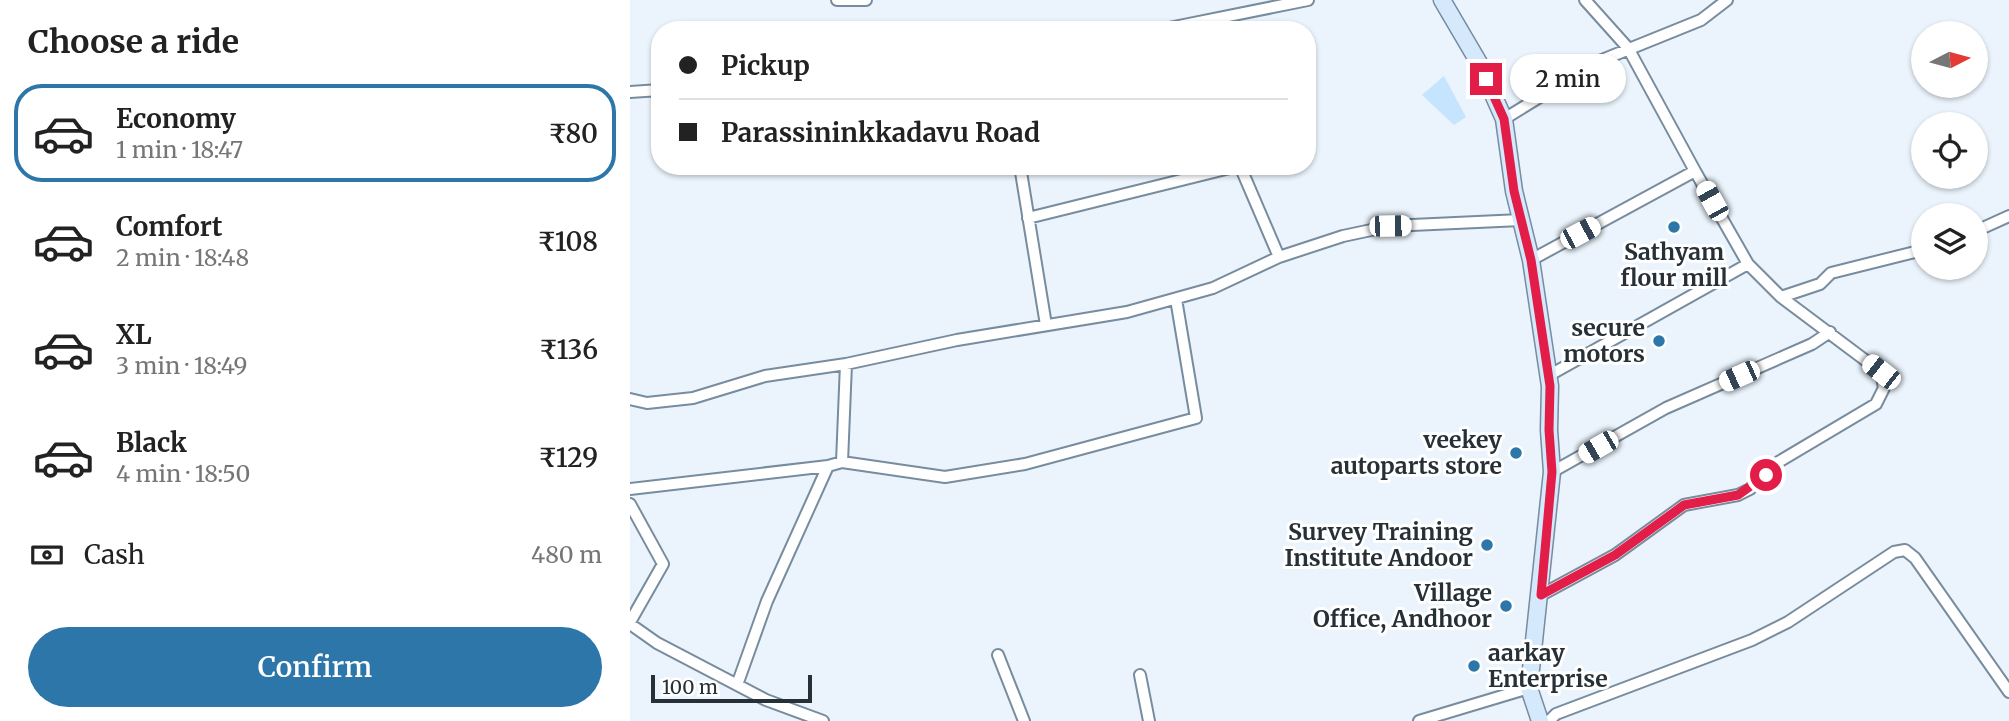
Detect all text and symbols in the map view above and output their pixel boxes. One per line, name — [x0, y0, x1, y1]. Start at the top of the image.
north arrow — [1911, 21, 1988, 98]
map controls — [1911, 21, 1988, 280]
text: Choose a ride — [28, 22, 239, 62]
text: Pickup — [721, 49, 810, 82]
callout: 2 min — [1510, 55, 1626, 104]
route end — [1470, 63, 1502, 95]
text: 2 min — [1536, 64, 1600, 93]
icon: car — [32, 102, 95, 165]
text: Economy — [116, 102, 236, 135]
button: locate — [1911, 112, 1988, 189]
text: Parassininkkadavu Road — [721, 116, 1040, 149]
text: ₹80 — [548, 117, 598, 150]
text: 1 min · 18:47 — [116, 135, 243, 164]
car — [1693, 178, 1732, 224]
button: layers — [1911, 203, 1988, 280]
icon: car — [32, 210, 95, 273]
text: Comfort — [116, 210, 222, 243]
car — [1557, 214, 1604, 252]
car — [1369, 215, 1412, 237]
marker: Sathyam flour mill — [1666, 219, 1682, 235]
text: ₹108 — [537, 225, 598, 258]
place label: Sathyam flour mill — [1620, 237, 1728, 292]
text: 2 min · 18:48 — [116, 243, 249, 272]
place label: secure motors — [1563, 313, 1645, 368]
icon: car — [32, 318, 95, 381]
text: XL — [116, 318, 152, 351]
text: ₹136 — [539, 333, 598, 366]
marker: secure motors — [1651, 333, 1667, 349]
text: 3 min · 18:49 — [116, 351, 247, 380]
car — [1858, 351, 1905, 393]
car — [1716, 358, 1763, 394]
place label: veekey autoparts store — [1331, 425, 1502, 480]
icon: car — [32, 426, 95, 489]
text: Black — [116, 426, 187, 459]
car — [1575, 427, 1622, 467]
text: ₹129 — [538, 441, 598, 474]
marker: veekey autoparts store — [1508, 445, 1524, 461]
text: 4 min · 18:50 — [116, 459, 250, 488]
route start — [1750, 459, 1782, 491]
place label: Survey Training Institute Andoor — [1284, 517, 1474, 572]
icon: cash — [28, 536, 66, 574]
marker: Survey Training Institute Andoor — [1479, 537, 1495, 553]
text: Cash — [84, 538, 145, 571]
text: 480 m — [531, 540, 602, 569]
place label: Village Office, Andhoor — [1313, 578, 1492, 634]
marker: Village Office, Andhoor — [1498, 598, 1514, 614]
button: Confirm — [28, 627, 602, 707]
place label: aarkay Enterprise — [1488, 638, 1608, 693]
marker: aarkay Enterprise — [1466, 658, 1482, 674]
scale bar — [651, 672, 812, 704]
text: 100 m — [662, 675, 718, 699]

